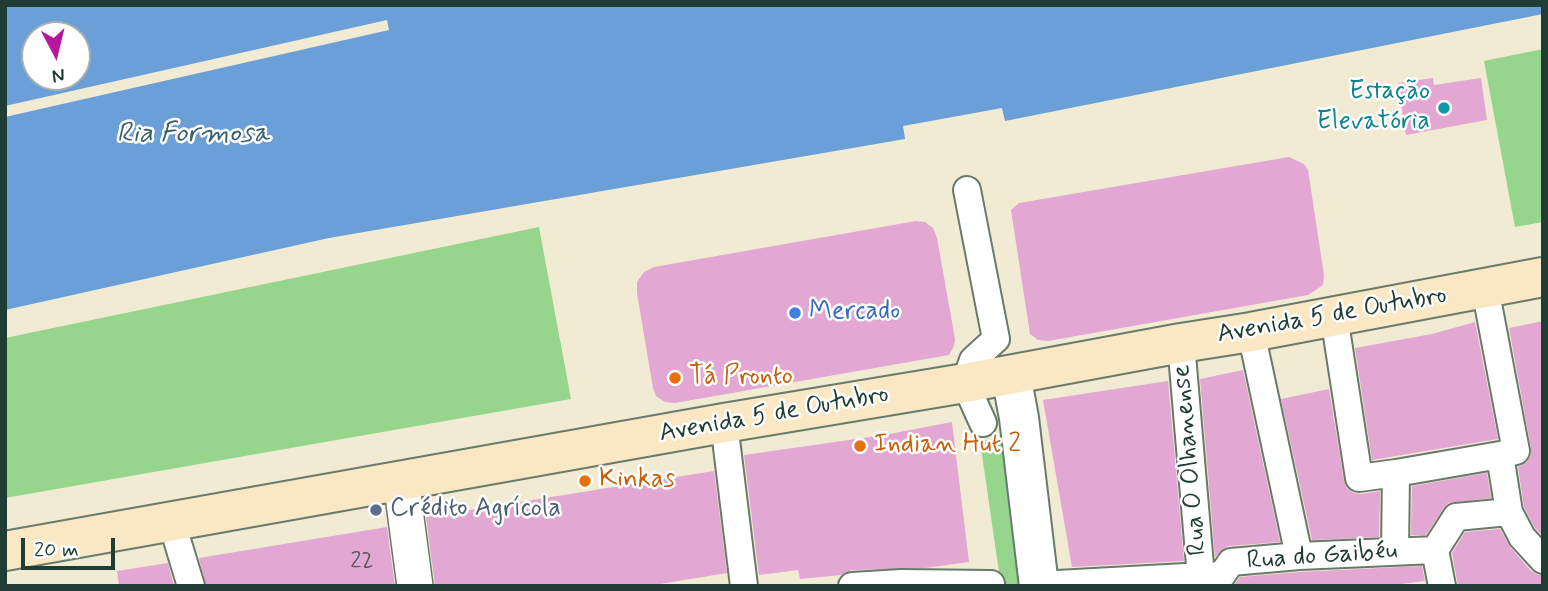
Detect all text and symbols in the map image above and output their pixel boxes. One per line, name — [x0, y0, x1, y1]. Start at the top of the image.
north arrow — [21, 21, 91, 91]
text: N — [51, 62, 66, 89]
place label: Estação Elevatória — [1317, 77, 1430, 138]
marker: Estação Elevatória — [1436, 100, 1452, 116]
water label: Ria Formosa — [116, 118, 270, 152]
street label: Avenida 5 de Outubro — [1215, 280, 1449, 352]
place label: Mercado — [809, 297, 900, 329]
marker: Mercado — [787, 305, 803, 321]
place label: Tá Pronto — [689, 362, 793, 394]
street label: Rua O Olhanense — [1167, 363, 1215, 557]
marker: Tá Pronto — [667, 370, 683, 386]
street label: Avenida 5 de Outubro — [657, 379, 891, 451]
place label: Indian Hut 2 — [874, 430, 1021, 462]
marker: Indian Hut 2 — [852, 438, 868, 454]
place label: Kinkas — [599, 465, 675, 497]
marker: Kinkas — [577, 473, 593, 489]
place label: Crédito Agrícola — [390, 494, 561, 526]
marker: Crédito Agrícola — [368, 502, 384, 518]
scale bar — [24, 524, 119, 568]
text: 20 m — [34, 536, 79, 564]
street label: Rua do Gaibéu — [1246, 536, 1398, 578]
house number: 22 — [350, 548, 374, 576]

